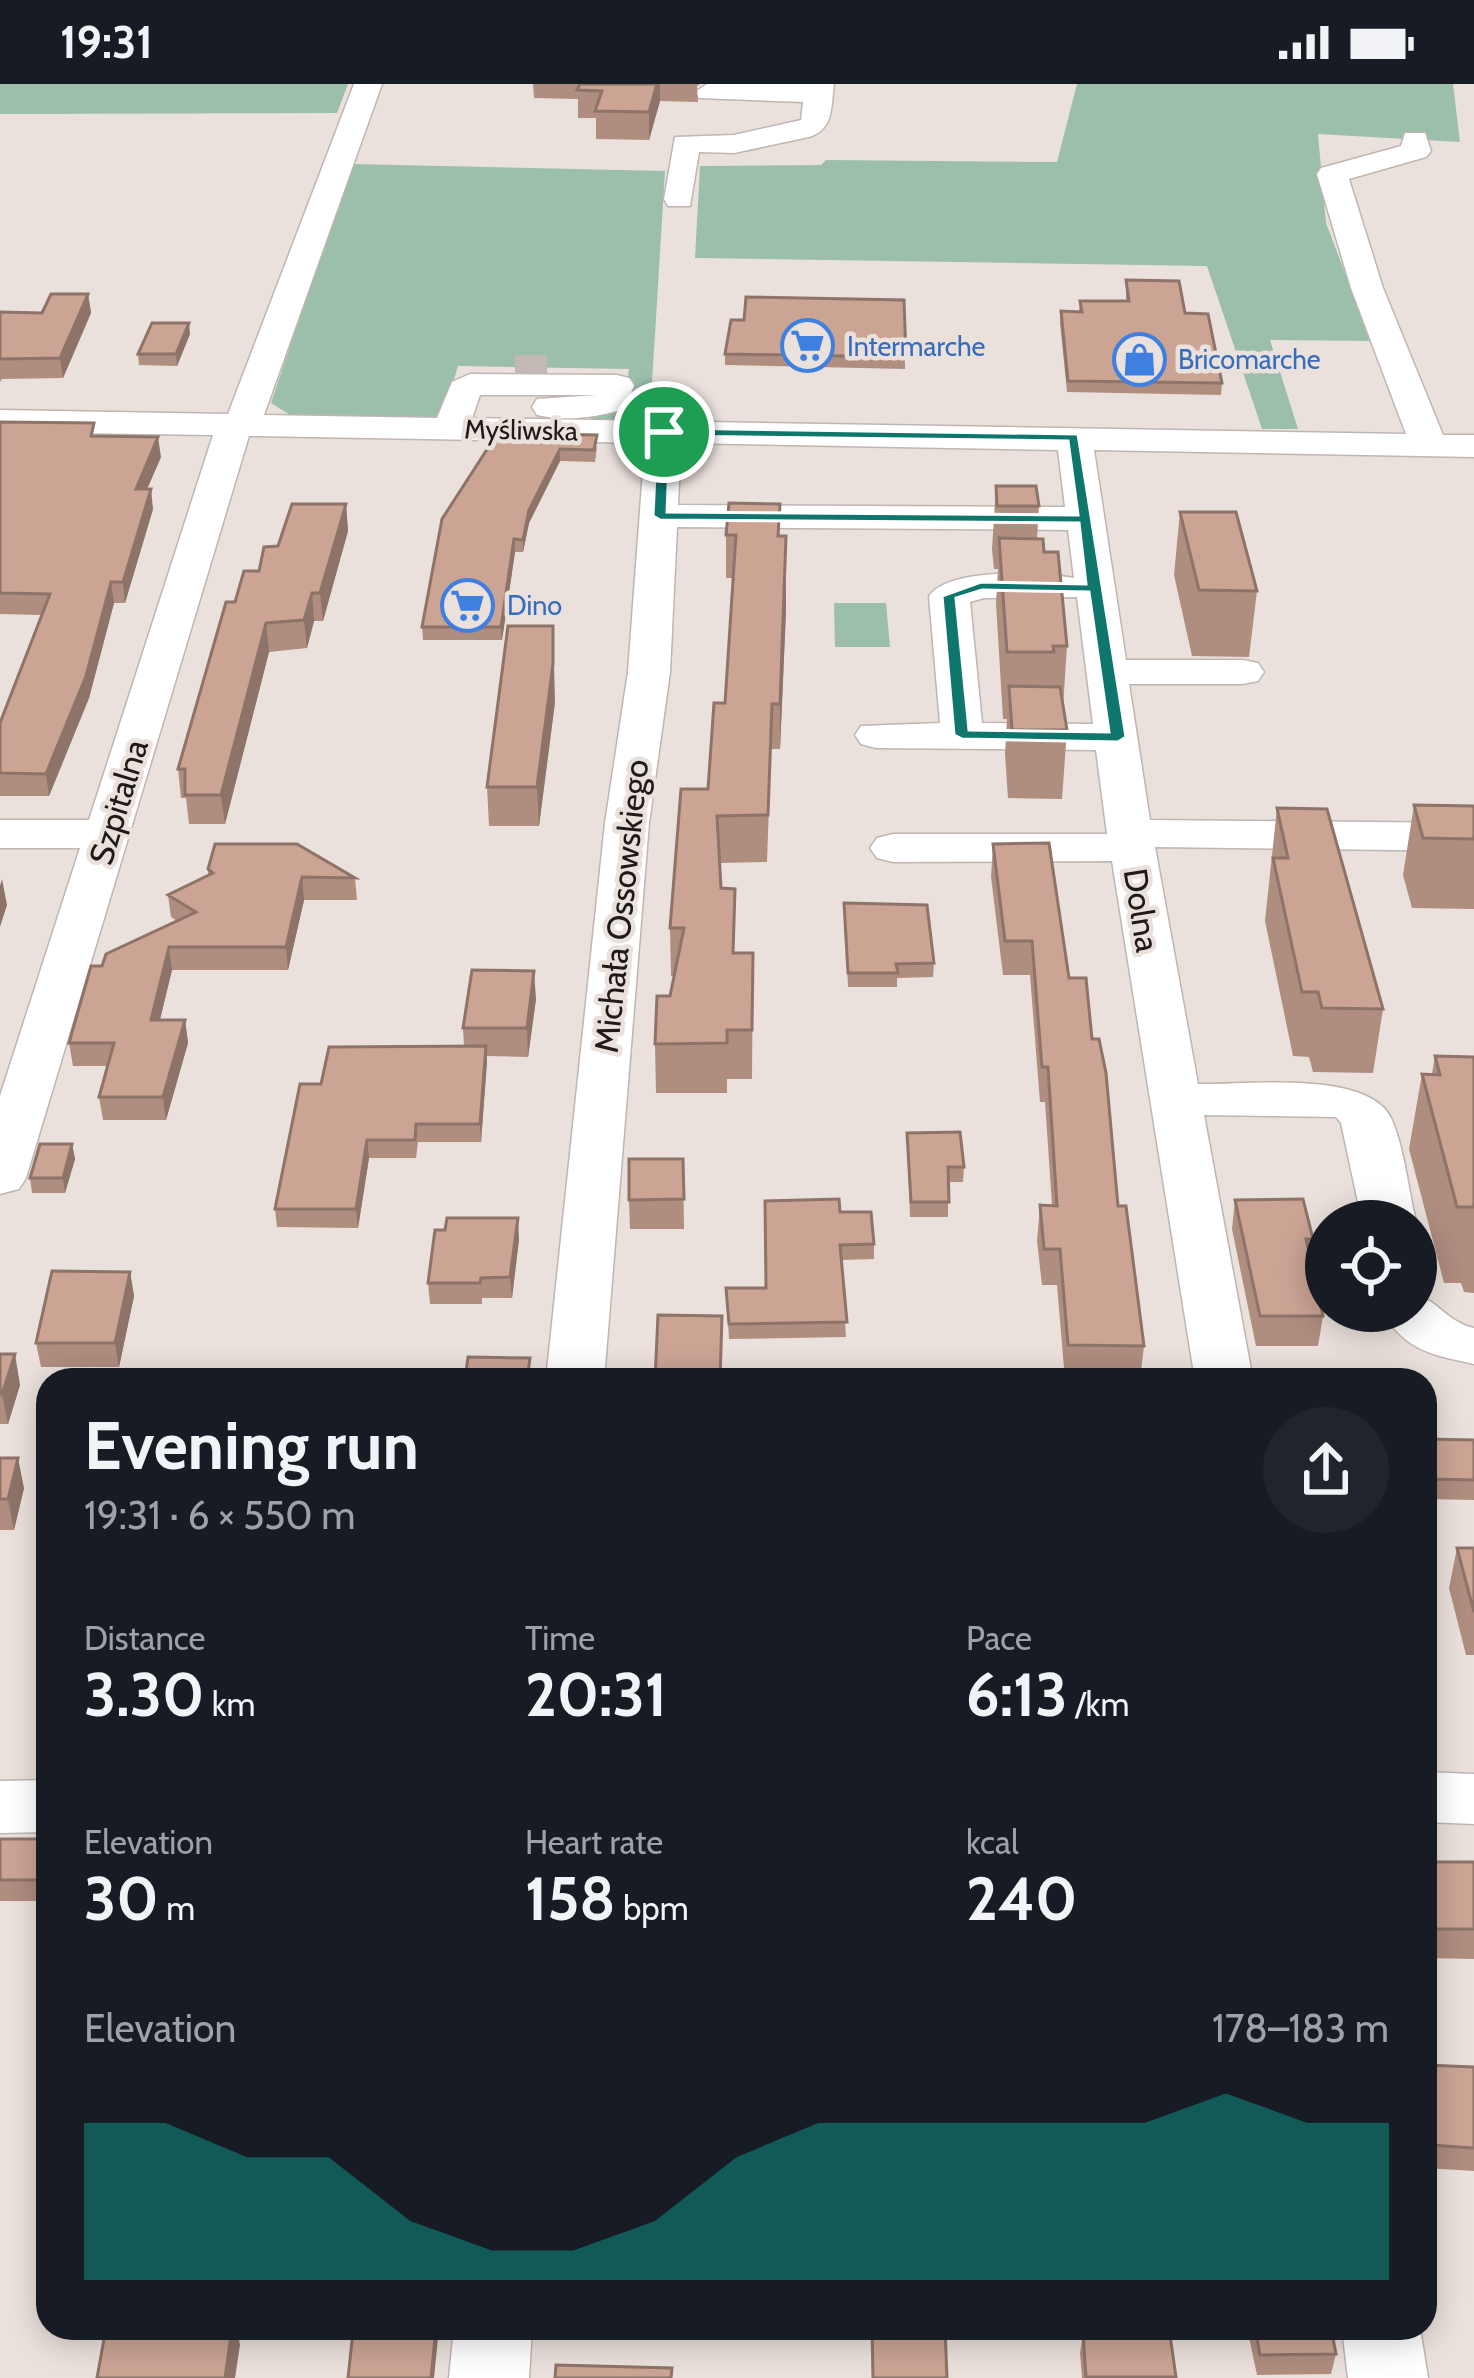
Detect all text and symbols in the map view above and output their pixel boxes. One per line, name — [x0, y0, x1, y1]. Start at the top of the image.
text: 19:31 — [60, 15, 153, 69]
supermarket icon: Intermarche — [780, 318, 836, 374]
place label: Intermarche — [847, 330, 986, 363]
shop icon: Bricomarche — [1111, 331, 1167, 387]
place label: Bricomarche — [1178, 343, 1321, 376]
pin — [613, 381, 715, 483]
icon: arrive — [631, 399, 697, 465]
street label: Myśliwska — [464, 413, 578, 447]
supermarket icon: Dino — [440, 577, 496, 633]
place label: Dino — [507, 589, 562, 622]
street label: Szpitalna — [80, 734, 156, 869]
street label: Michała Ossowskiego — [586, 757, 656, 1055]
street label: Dolna — [1116, 865, 1168, 955]
map controls — [1305, 1200, 1437, 1332]
button: locate — [1305, 1200, 1437, 1332]
text: Evening run — [84, 1405, 419, 1486]
button: share — [1263, 1407, 1389, 1533]
text: 19:31 · 6 × 550 m — [84, 1491, 356, 1539]
text: Distance — [84, 1618, 205, 1658]
text: Time — [525, 1618, 595, 1658]
text: Pace — [966, 1618, 1032, 1658]
text: 3.30 — [84, 1658, 204, 1731]
text: 20:31 — [525, 1658, 667, 1731]
text: 6:13 — [966, 1658, 1068, 1731]
text: km — [204, 1684, 256, 1724]
text: /km — [1068, 1684, 1129, 1724]
text: Elevation — [84, 1822, 213, 1862]
text: Heart rate — [525, 1822, 663, 1862]
text: kcal — [966, 1822, 1019, 1862]
text: 30 — [84, 1862, 159, 1935]
text: 158 — [525, 1862, 616, 1935]
text: 240 — [966, 1862, 1077, 1935]
text: m — [159, 1888, 195, 1928]
text: bpm — [616, 1888, 689, 1928]
text: Elevation — [84, 2004, 236, 2052]
text: 178–183 m — [1212, 2004, 1389, 2052]

